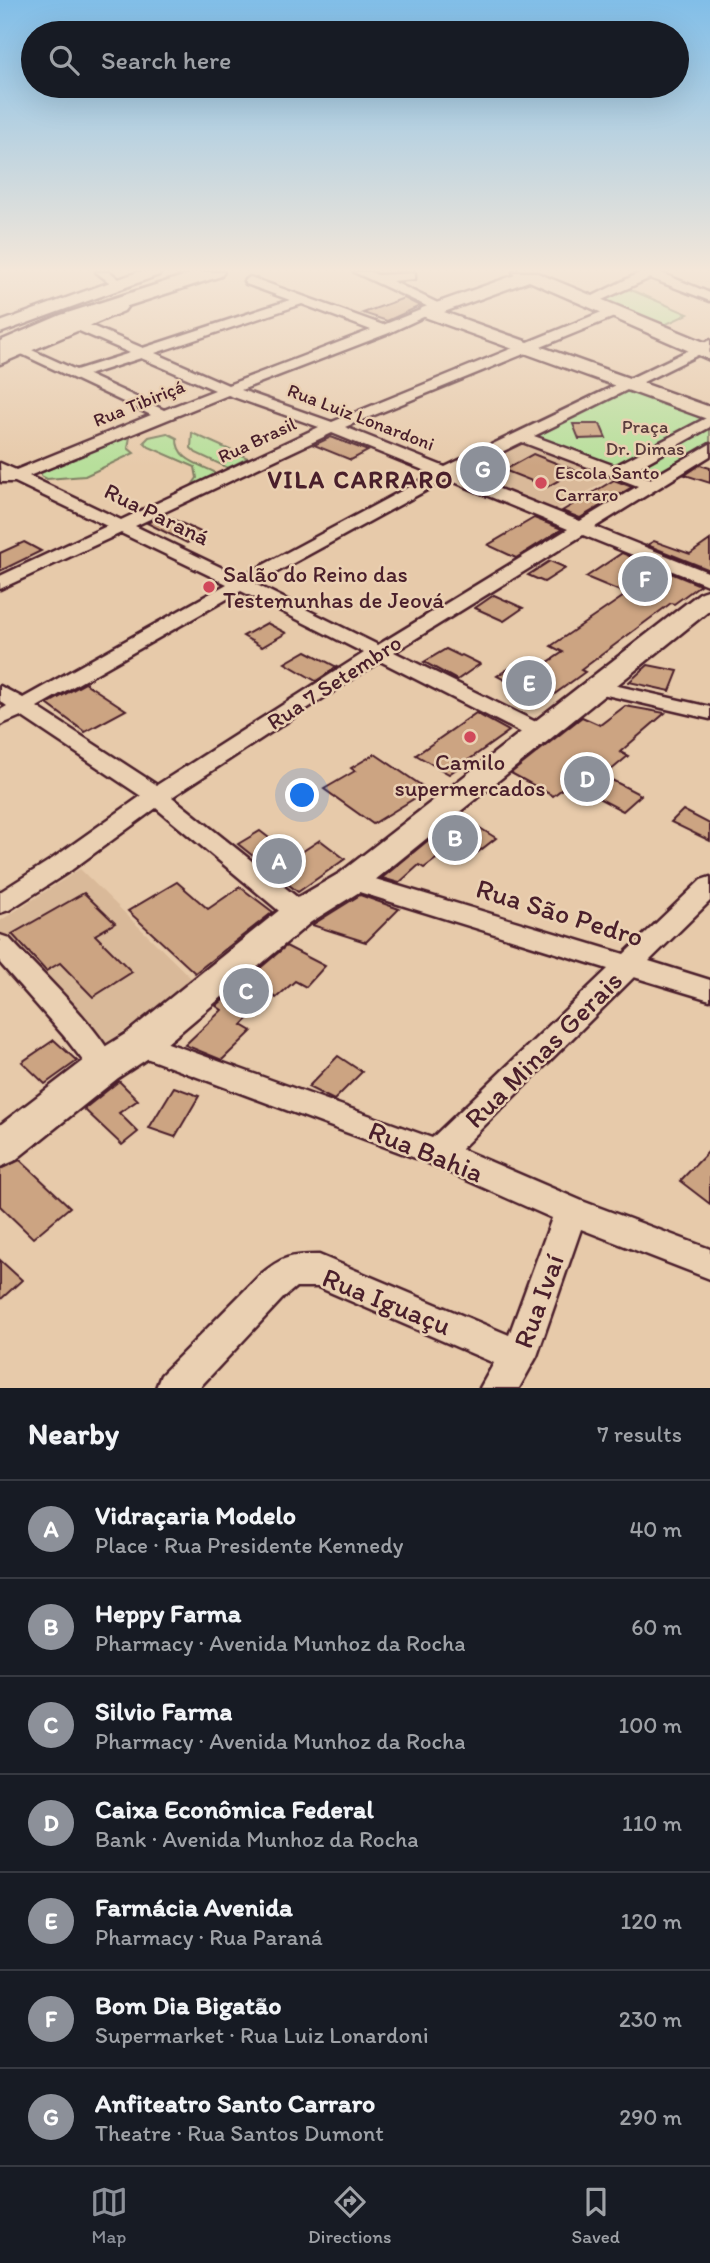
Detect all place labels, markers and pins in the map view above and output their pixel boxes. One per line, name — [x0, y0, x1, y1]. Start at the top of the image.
pin: G — [460, 443, 506, 495]
place label: Escola Santo Carraro — [555, 461, 659, 506]
marker: Escola Santo Carraro — [533, 475, 549, 491]
pin: F — [622, 553, 668, 605]
place label: Salão do Reino das Testemunhas de Jeová — [223, 560, 444, 614]
marker: Salão do Reino das Testemunhas de Jeová — [201, 579, 217, 595]
pin: E — [506, 657, 552, 709]
marker: Camilo supermercados — [462, 729, 478, 745]
place label: Camilo supermercados — [395, 748, 545, 802]
pin: D — [564, 753, 610, 805]
pin: B — [432, 812, 478, 864]
pin: A — [256, 835, 302, 887]
pin: C — [223, 965, 269, 1017]

